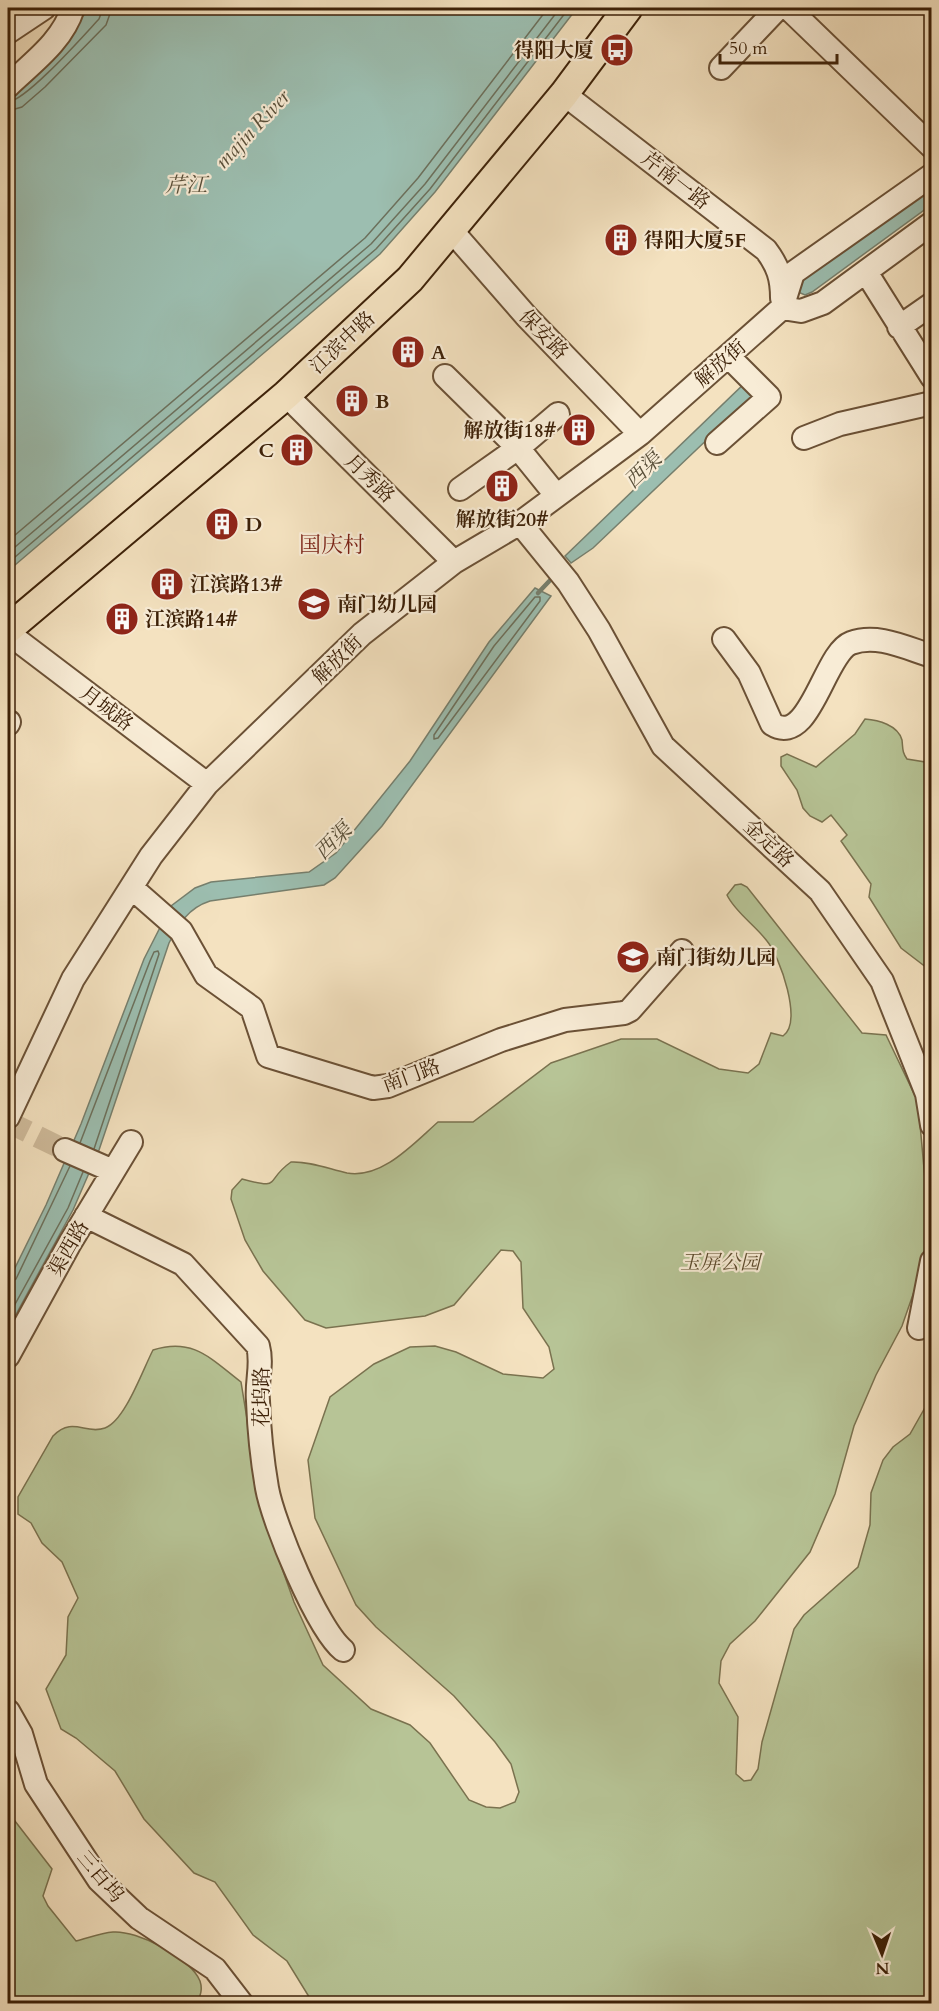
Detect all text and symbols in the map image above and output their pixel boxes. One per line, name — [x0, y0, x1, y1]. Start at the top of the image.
scale bar — [720, 27, 837, 65]
bus stop icon: 得阳大厦 — [599, 32, 635, 68]
text: 50 m — [729, 36, 768, 61]
place label: 得阳大厦 — [514, 37, 594, 64]
water label: majin River — [208, 83, 297, 175]
street label: 芹南一路 — [636, 145, 716, 216]
water label: 芹江 — [165, 171, 210, 200]
building icon: 得阳大厦5F — [603, 222, 639, 258]
place label: 得阳大厦5F — [644, 227, 746, 254]
street label: 保安路 — [513, 303, 574, 365]
street label: 江滨中路 — [304, 305, 381, 380]
building icon: A — [390, 334, 426, 370]
street label: 解放街 — [689, 334, 752, 393]
place label: A — [431, 339, 446, 366]
building icon: B — [334, 383, 370, 419]
place label: B — [375, 388, 389, 415]
building icon: 解放街18# — [561, 412, 597, 448]
place label: 解放街18# — [463, 417, 557, 444]
building icon: C — [279, 432, 315, 468]
place label: C — [258, 437, 274, 464]
water label: 西渠 — [618, 443, 671, 495]
street label: 月秀路 — [339, 448, 401, 509]
building icon: 解放街20# — [484, 468, 520, 504]
building icon: D — [204, 506, 240, 542]
place label: 解放街20# — [456, 506, 549, 533]
place label: D — [245, 511, 262, 538]
district label: 国庆村 — [299, 530, 365, 560]
building icon: 江滨路13# — [149, 566, 185, 602]
place label: 江滨路13# — [190, 571, 283, 598]
school or university icon: 南门幼儿园 — [296, 586, 332, 622]
place label: 南门幼儿园 — [337, 591, 437, 618]
building icon: 江滨路14# — [104, 601, 140, 637]
place label: 江滨路14# — [145, 606, 238, 633]
street label: 解放街 — [306, 629, 368, 690]
street label: 月城路 — [75, 680, 139, 737]
street label: 金定路 — [738, 813, 800, 874]
water label: 西渠 — [308, 814, 361, 866]
school or university icon: 南门街幼儿园 — [615, 939, 651, 975]
place label: 南门街幼儿园 — [656, 944, 776, 971]
street label: 南门路 — [378, 1053, 444, 1098]
street label: 渠西路 — [42, 1216, 95, 1281]
park label: 玉屏公园 — [680, 1249, 763, 1276]
street label: 花坞路 — [248, 1367, 275, 1427]
street label: 三百坞 — [71, 1845, 130, 1908]
north arrow — [852, 1924, 912, 1984]
text: N — [875, 1957, 890, 1979]

